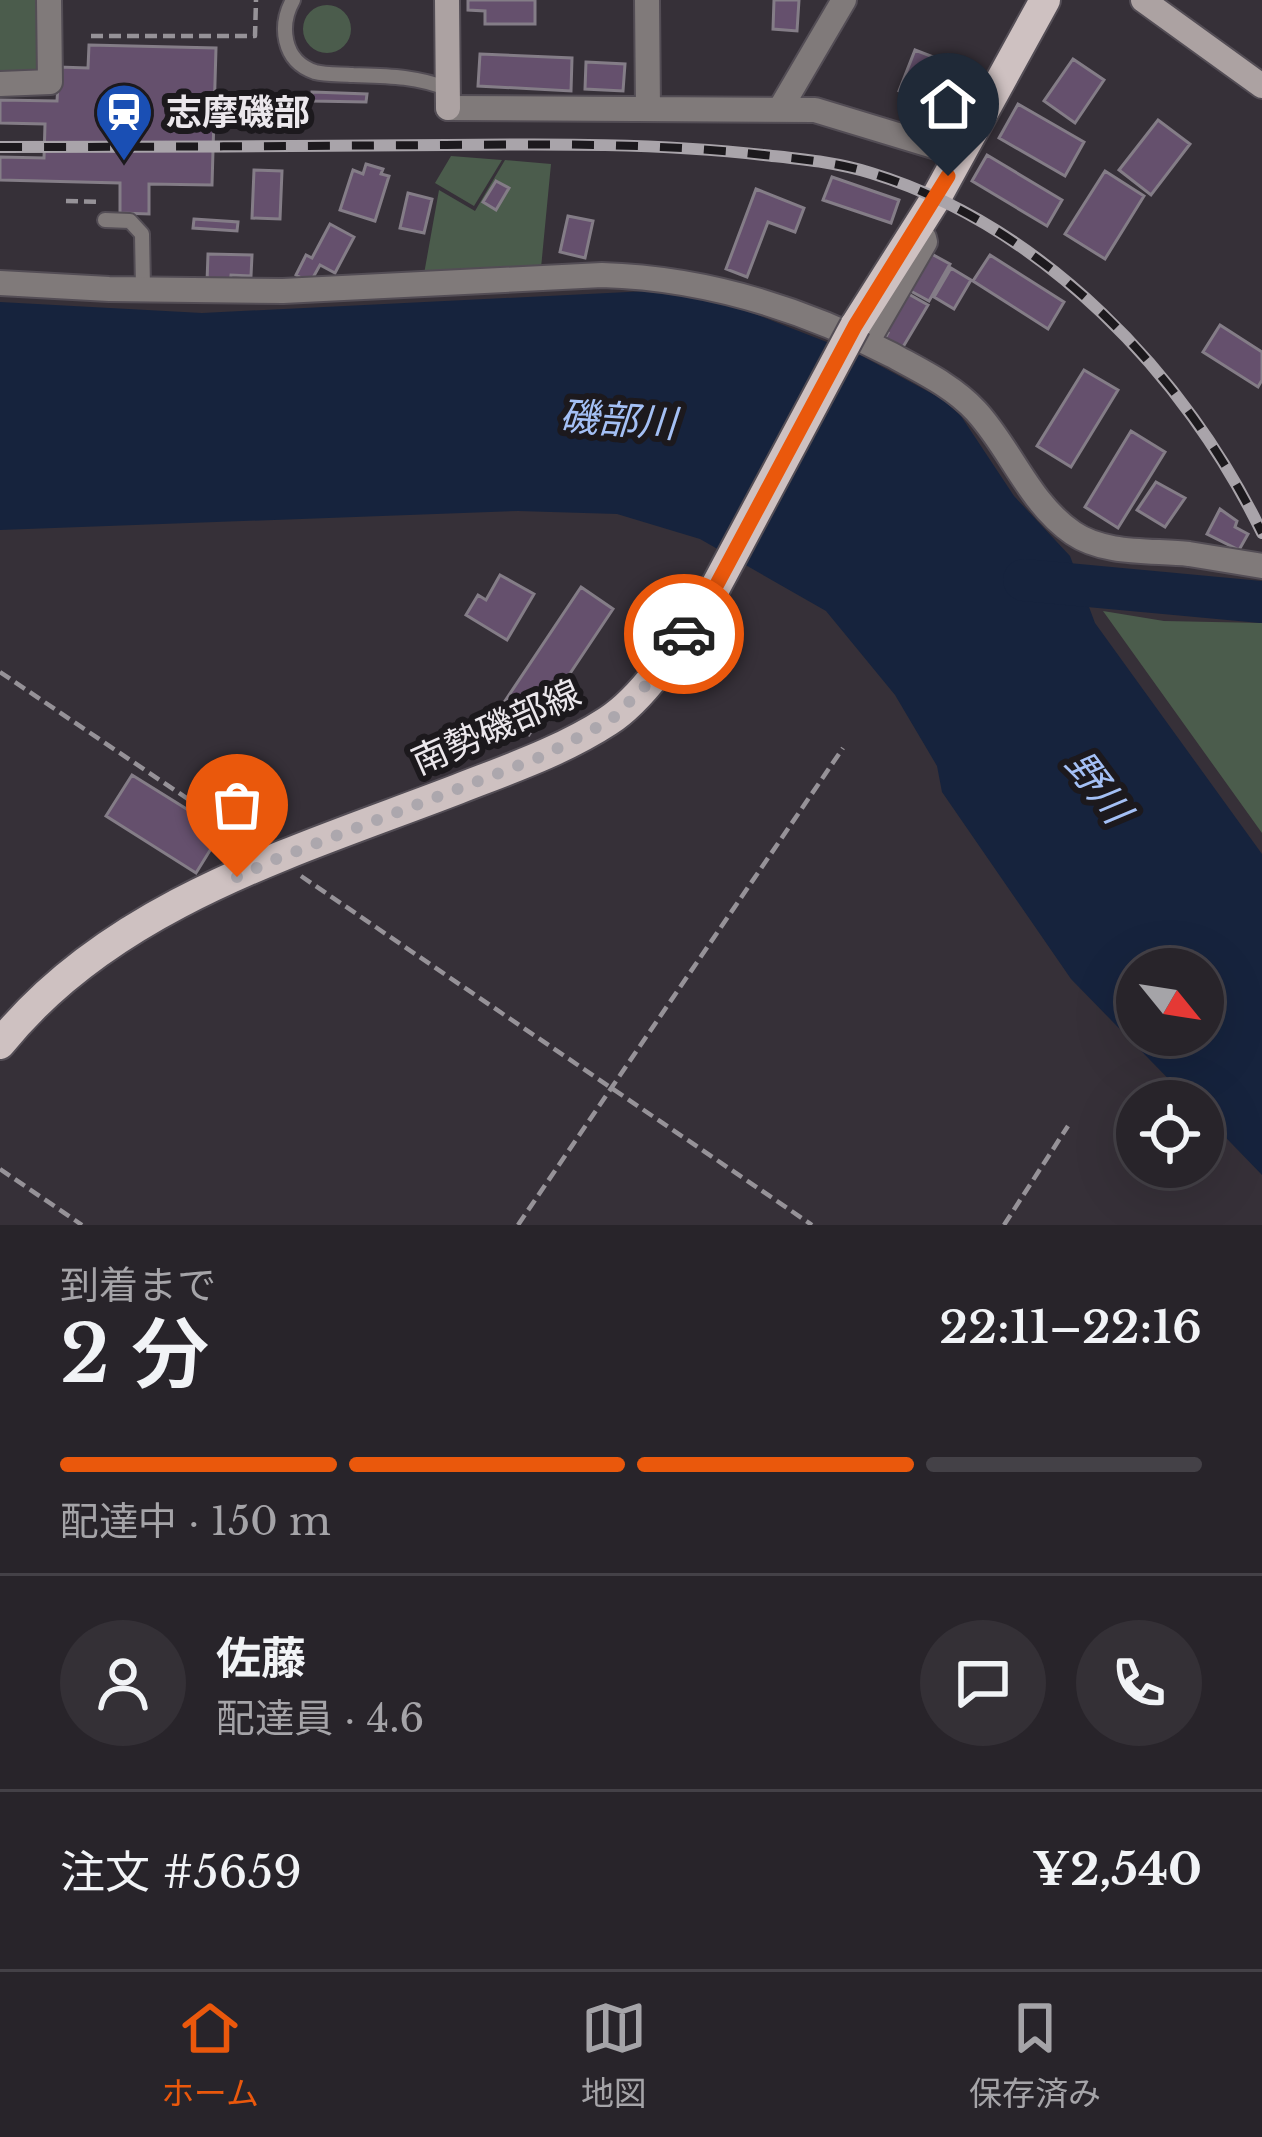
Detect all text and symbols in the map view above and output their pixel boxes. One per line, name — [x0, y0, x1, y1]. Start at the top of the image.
pin — [897, 53, 999, 176]
icon: home — [915, 71, 981, 137]
station icon: 志摩磯部 — [93, 81, 155, 163]
place label: 志摩磯部 — [166, 90, 310, 135]
water label: 磯部川 — [558, 391, 682, 449]
courier — [624, 574, 744, 694]
icon: car — [651, 601, 717, 667]
street label: 南勢磯部線 — [405, 670, 587, 784]
water label: 野川 — [1055, 741, 1143, 836]
pin — [186, 754, 288, 877]
icon: bag — [204, 772, 270, 838]
north arrow — [1116, 948, 1224, 1056]
map controls — [1116, 948, 1224, 1188]
button: locate — [1116, 1080, 1224, 1188]
text: 到着まで — [60, 1261, 216, 1310]
text: 22:11–22:16 — [939, 1299, 1202, 1355]
text: 2 分 — [60, 1306, 209, 1403]
text: 配達中 · 150 m — [60, 1497, 331, 1546]
button: person — [60, 1620, 186, 1746]
button: chat — [920, 1620, 1046, 1746]
button: phone — [1076, 1620, 1202, 1746]
text: 佐藤 — [216, 1630, 306, 1686]
text: 配達員 · 4.6 — [216, 1694, 424, 1743]
text: ¥2,540 — [1032, 1841, 1202, 1897]
text: 注文 #5659 — [60, 1844, 302, 1900]
tab: ホーム — [161, 1995, 259, 2115]
tab: 地図 — [581, 1995, 647, 2115]
tab: 保存済み — [969, 1995, 1101, 2115]

